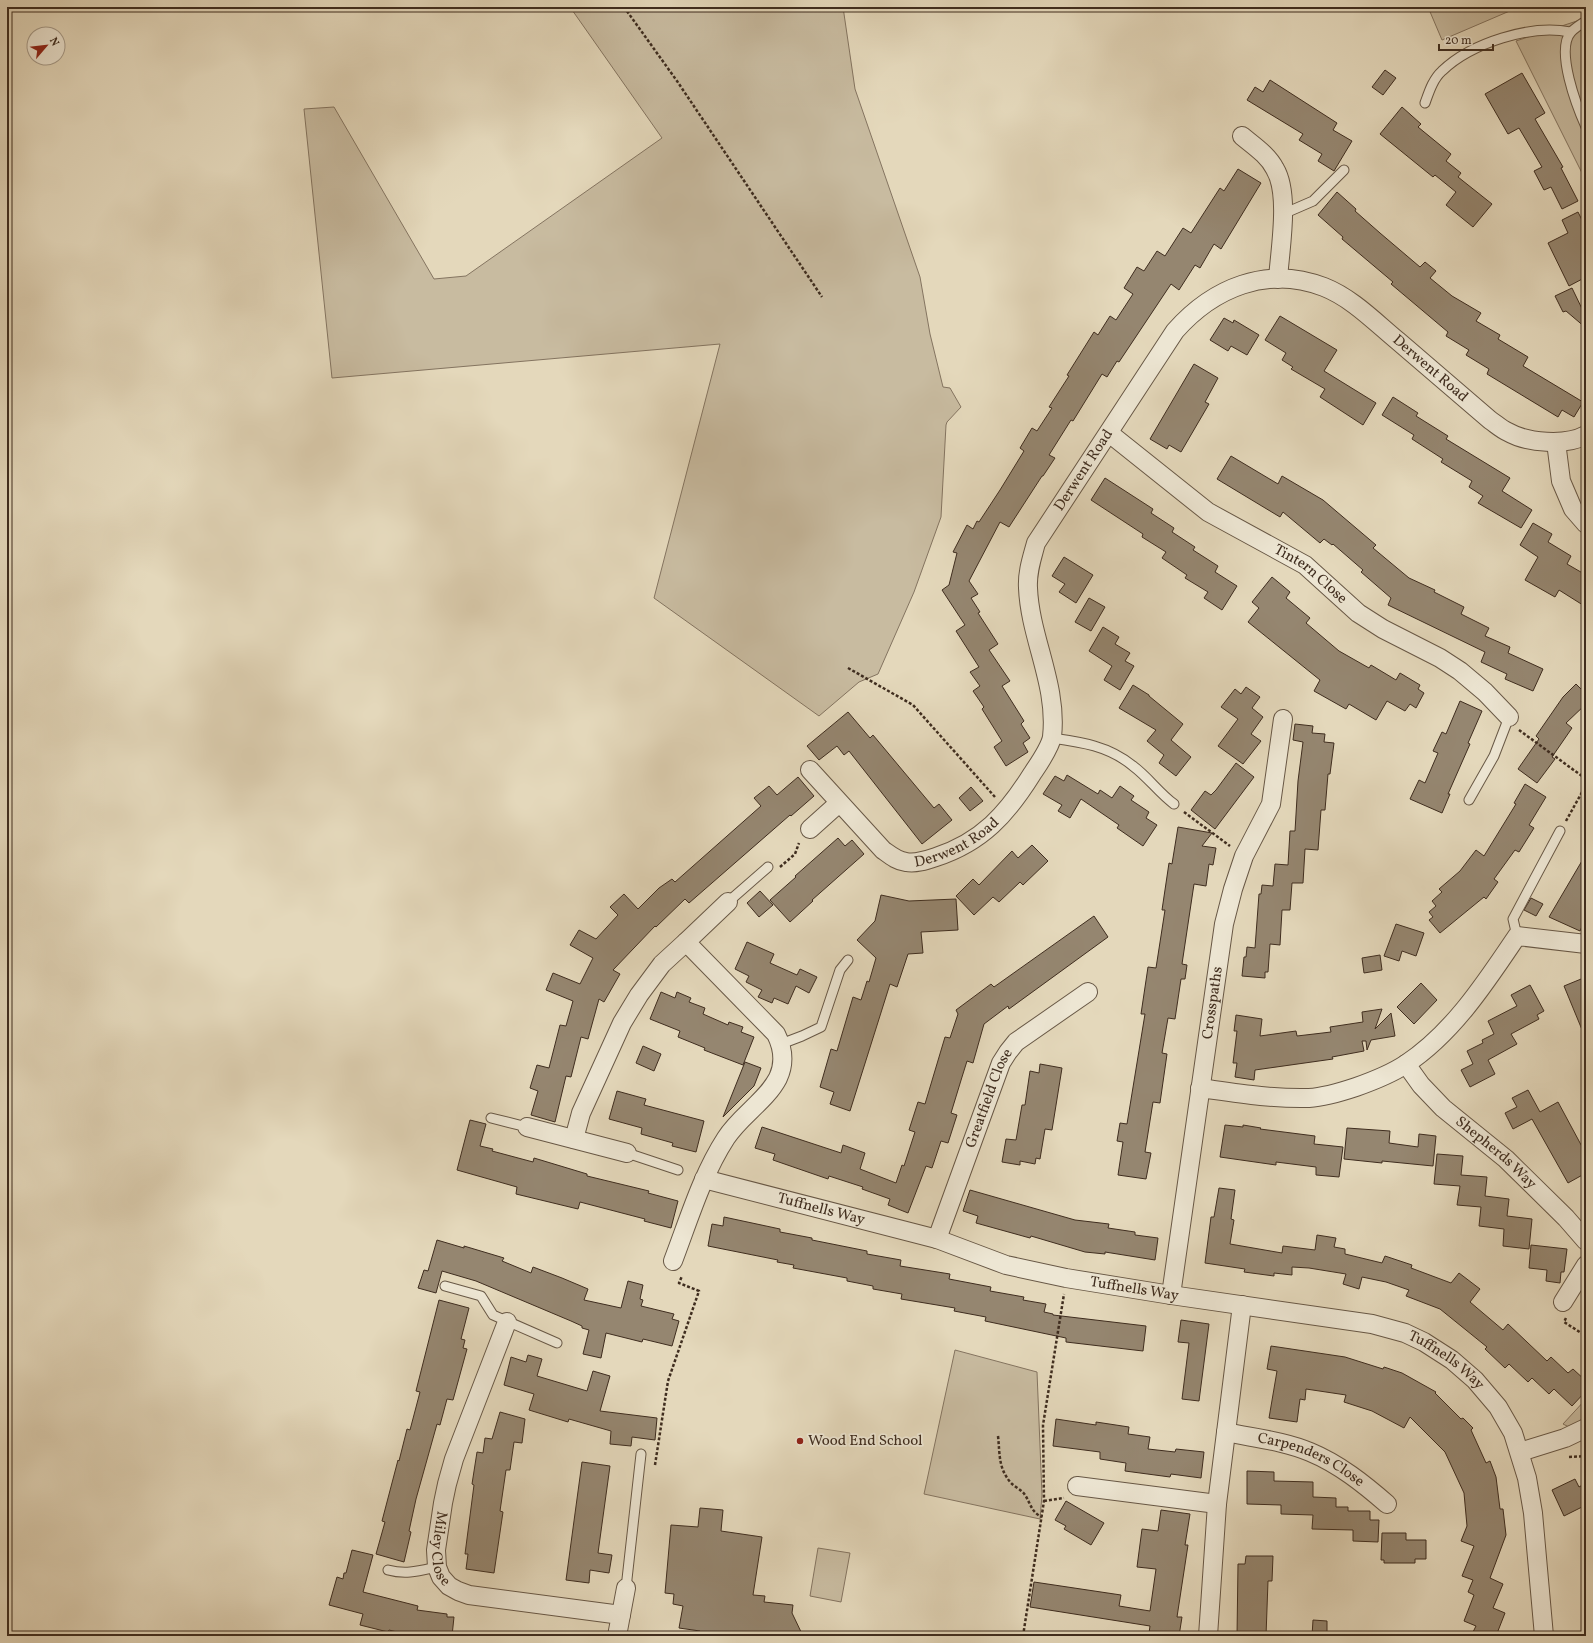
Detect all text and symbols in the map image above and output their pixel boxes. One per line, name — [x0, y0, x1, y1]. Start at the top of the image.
north arrow — [26, 26, 66, 66]
scale bar — [1439, 26, 1493, 52]
text: 20 m — [1445, 33, 1472, 49]
text: N — [45, 35, 62, 49]
street label: Derwent Road — [1388, 330, 1473, 407]
street label: Derwent Road — [1049, 425, 1118, 515]
street label: Tintern Close — [1270, 539, 1352, 609]
street label: Derwent Road — [912, 813, 1004, 873]
street label: Crosspaths — [1197, 965, 1228, 1041]
street label: Greatfield Close — [960, 1044, 1018, 1151]
street label: Shepherds Way — [1451, 1111, 1541, 1194]
street label: Tuffnells Way — [775, 1188, 867, 1231]
street label: Tuffnells Way — [1088, 1272, 1180, 1307]
street label: Tuffnells Way — [1405, 1326, 1489, 1394]
street label: Carpenders Close — [1256, 1428, 1369, 1492]
place label: Wood End School — [808, 1431, 923, 1452]
marker: Wood End School — [795, 1436, 805, 1446]
street label: Miley Close — [425, 1510, 455, 1591]

